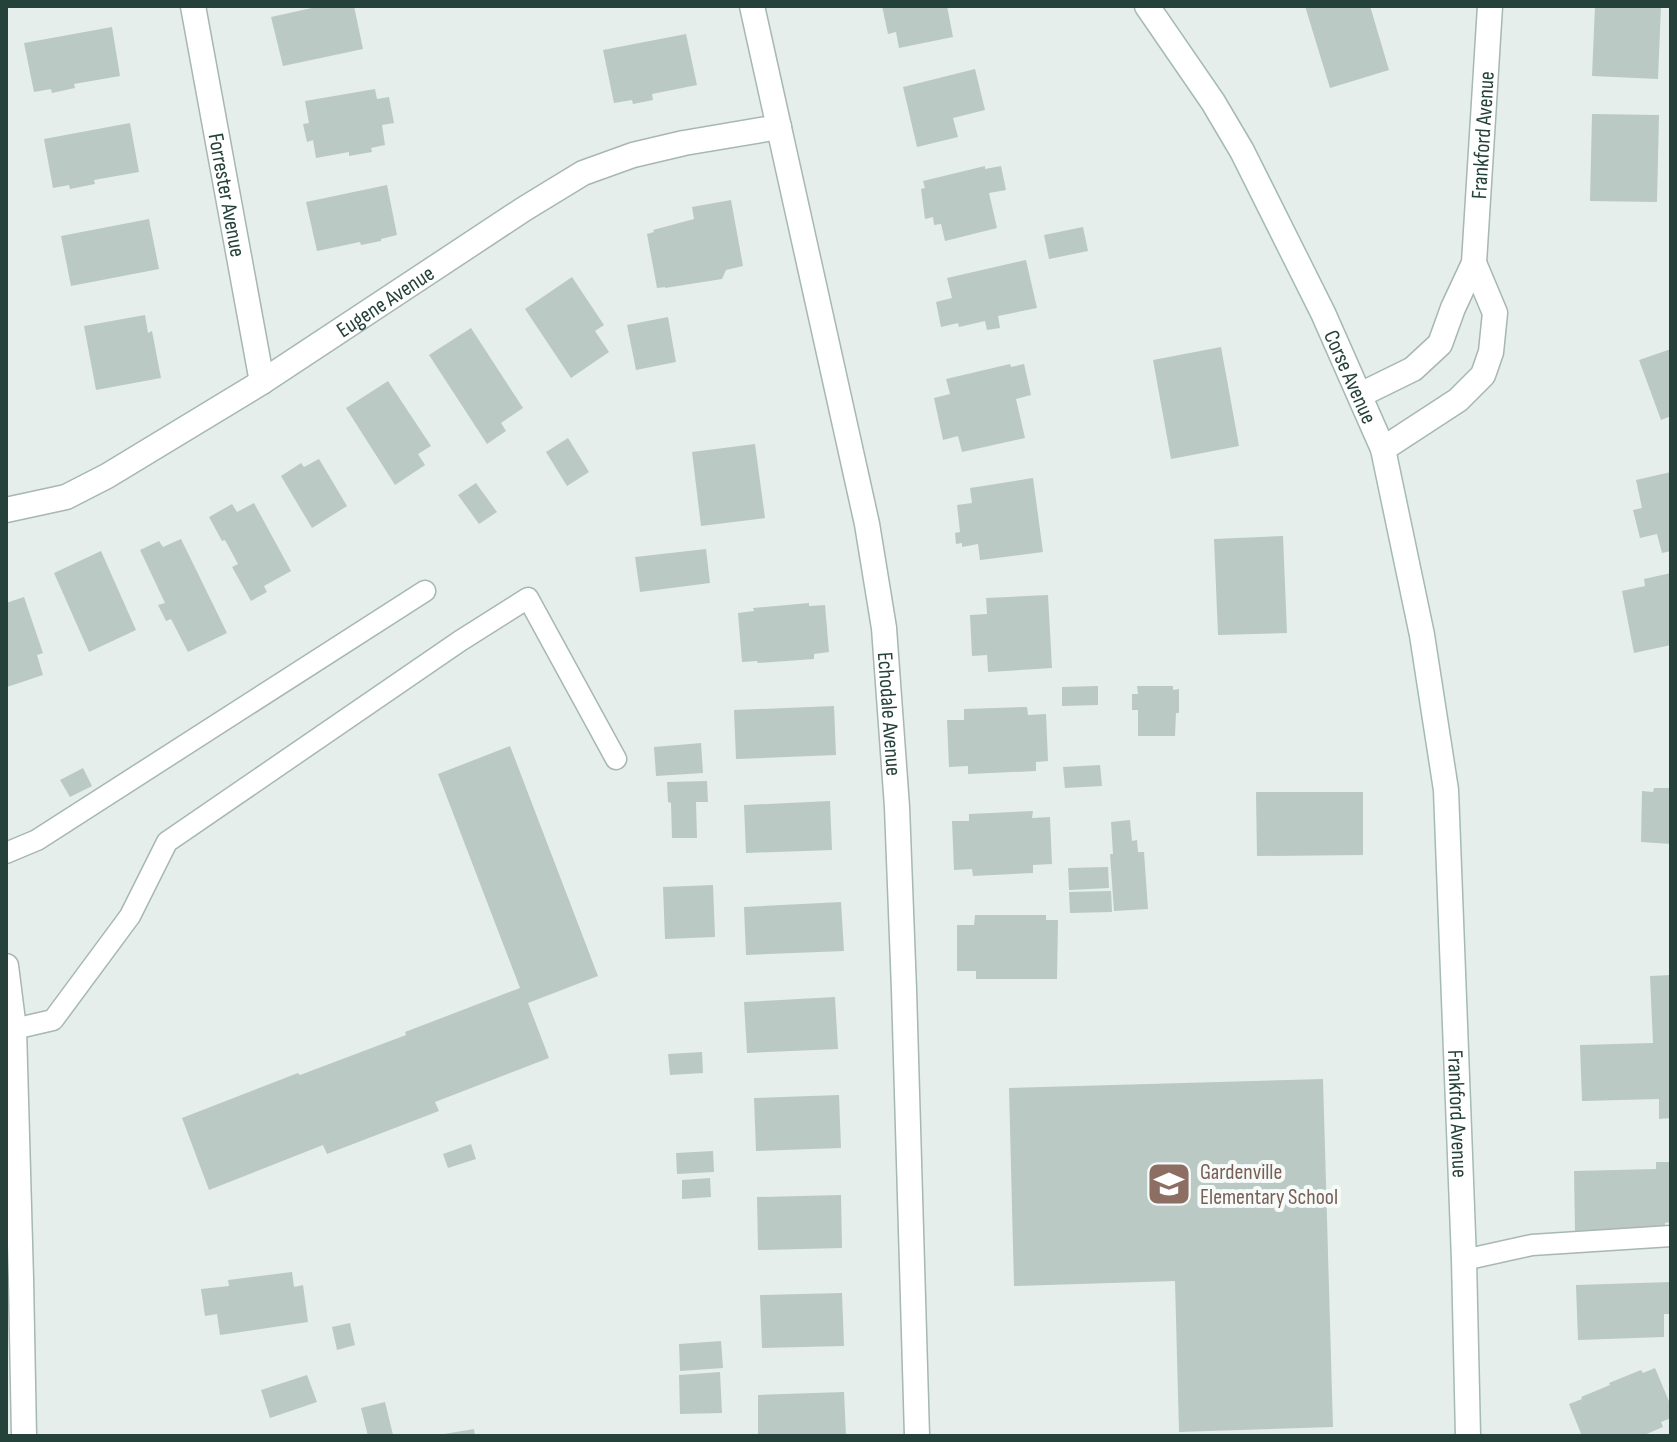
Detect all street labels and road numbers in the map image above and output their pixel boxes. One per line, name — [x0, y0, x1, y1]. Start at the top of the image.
street label: Frankford Avenue — [1466, 70, 1501, 200]
street label: Forrester Avenue — [202, 131, 251, 259]
street label: Eugene Avenue — [332, 260, 440, 344]
street label: Corse Avenue — [1317, 326, 1382, 428]
street label: Echodale Avenue — [871, 651, 907, 777]
street label: Frankford Avenue — [1441, 1049, 1473, 1178]

